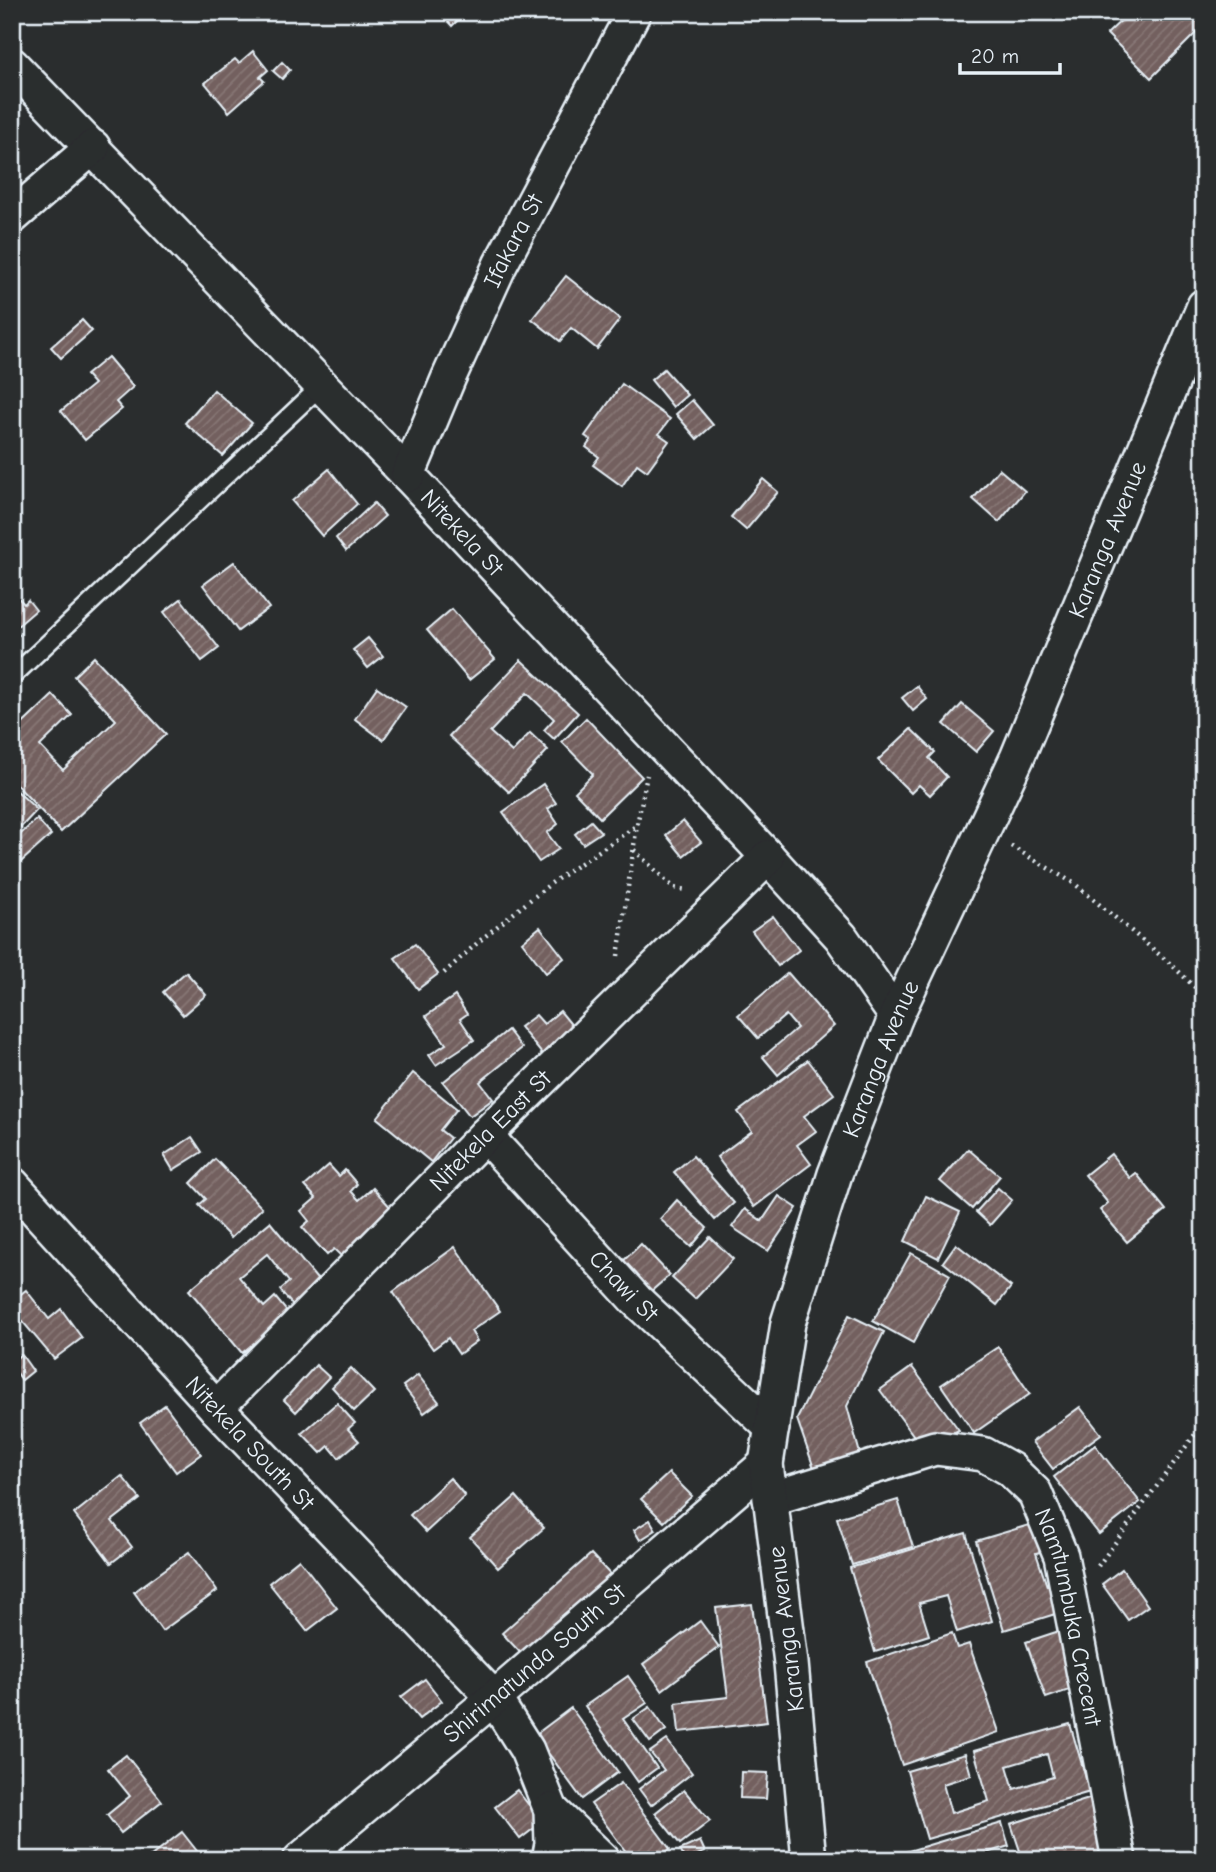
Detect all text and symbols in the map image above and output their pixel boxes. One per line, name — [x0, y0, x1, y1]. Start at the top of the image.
scale bar — [960, 32, 1060, 76]
text: 20 m — [971, 44, 1019, 68]
street label: Ifakara St — [478, 188, 550, 292]
street label: Karanga Avenue — [1063, 457, 1152, 622]
street label: Nitekela St — [415, 483, 510, 582]
street label: Karanga Avenue — [836, 976, 925, 1142]
street label: Nitekela East St — [424, 1063, 558, 1197]
street label: Chawi St — [583, 1244, 665, 1328]
street label: Nitekela South St — [180, 1370, 321, 1517]
street label: Namtumbuka Crecent — [1029, 1504, 1108, 1729]
street label: Karanga Avenue — [762, 1545, 810, 1713]
street label: Shirimatunda South St — [437, 1577, 632, 1748]

